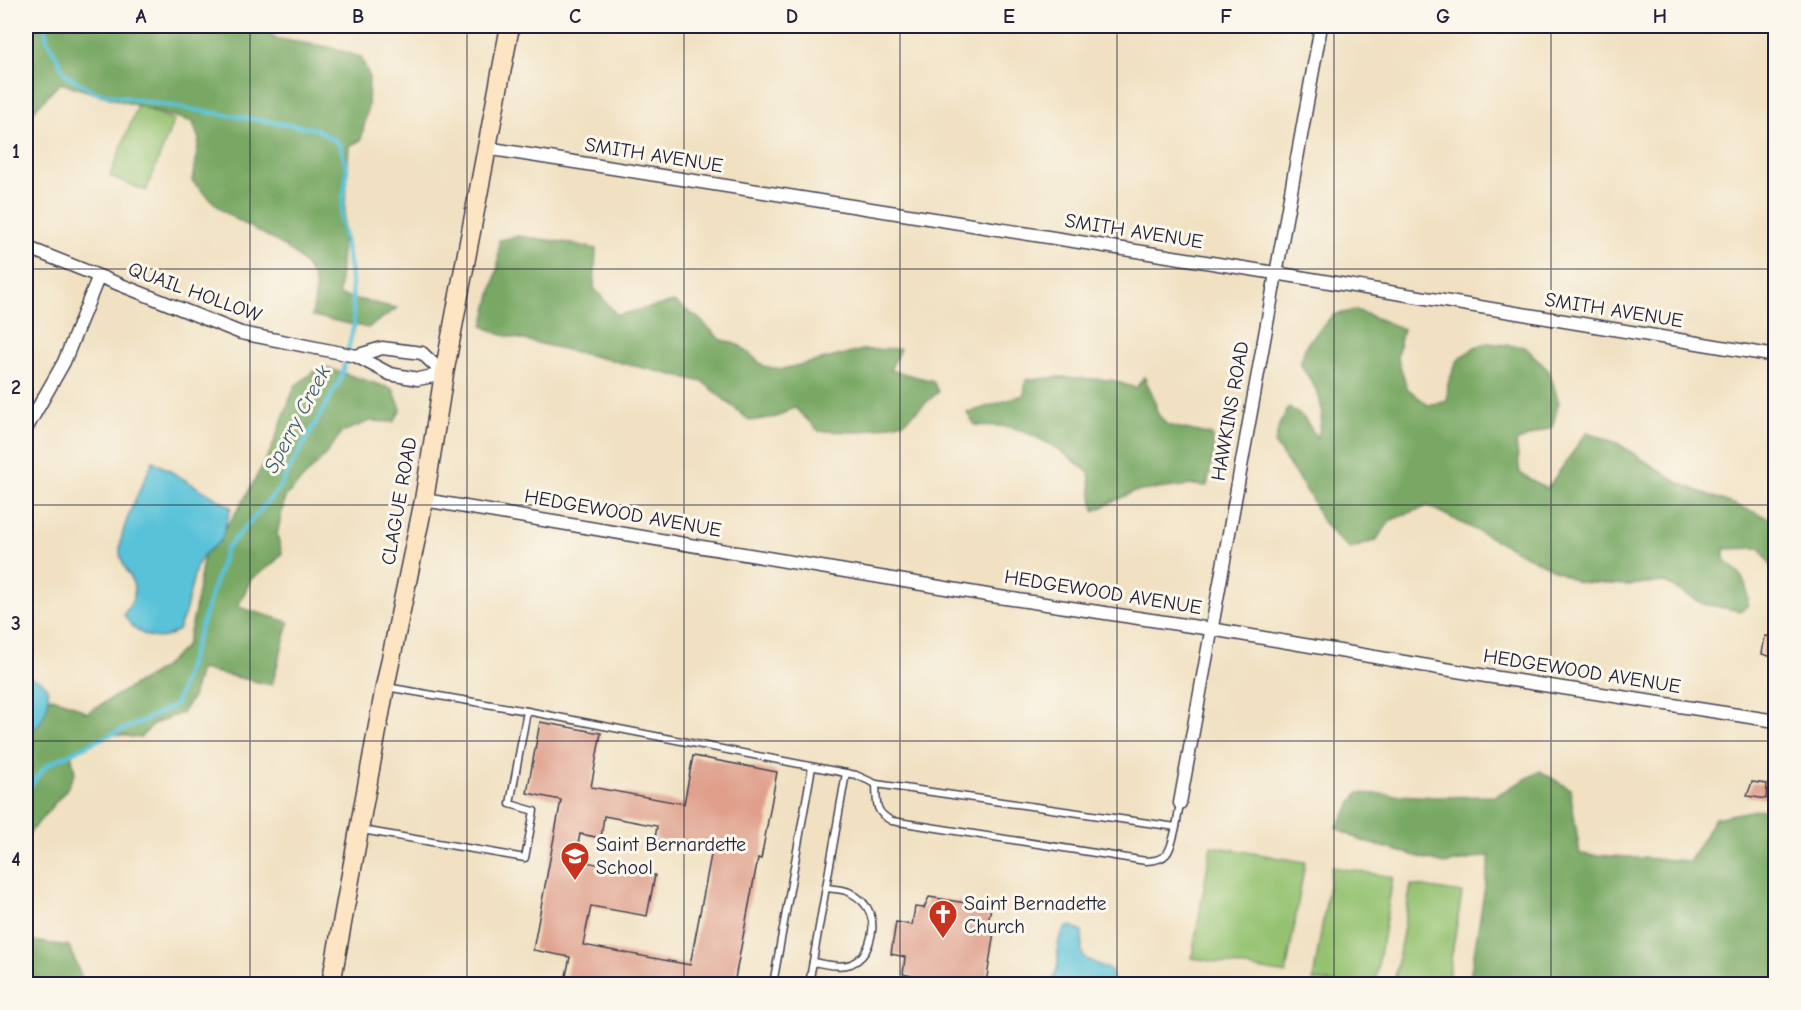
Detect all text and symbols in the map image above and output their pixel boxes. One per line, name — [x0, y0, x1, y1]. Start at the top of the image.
text: A — [135, 5, 147, 28]
text: B — [352, 5, 364, 28]
text: C — [569, 5, 581, 28]
text: D — [786, 5, 798, 28]
text: E — [1003, 5, 1015, 28]
text: F — [1220, 5, 1232, 28]
text: G — [1436, 5, 1450, 28]
text: H — [1653, 5, 1667, 28]
street label: SMITH AVENUE — [583, 133, 725, 177]
text: 1 — [12, 140, 20, 163]
street label: SMITH AVENUE — [1063, 209, 1205, 253]
street label: QUAIL HOLLOW — [125, 257, 265, 327]
street label: SMITH AVENUE — [1543, 288, 1685, 332]
street label: HAWKINS ROAD — [1206, 339, 1254, 483]
water label: Sperry Creek — [259, 360, 336, 477]
text: 2 — [11, 376, 21, 399]
street label: CLAGUE ROAD — [376, 435, 422, 567]
street label: HEDGEWOOD AVENUE — [523, 484, 723, 542]
street label: HEDGEWOOD AVENUE — [1003, 565, 1203, 619]
text: 3 — [11, 612, 21, 635]
street label: HEDGEWOOD AVENUE — [1482, 644, 1682, 698]
place label: Saint Bernardette School — [596, 833, 746, 879]
school or university icon: Saint Bernardette School — [559, 840, 591, 882]
text: 4 — [11, 848, 21, 871]
place label: Saint Bernadette Church — [964, 892, 1107, 938]
church icon: Saint Bernadette Church — [927, 898, 959, 940]

